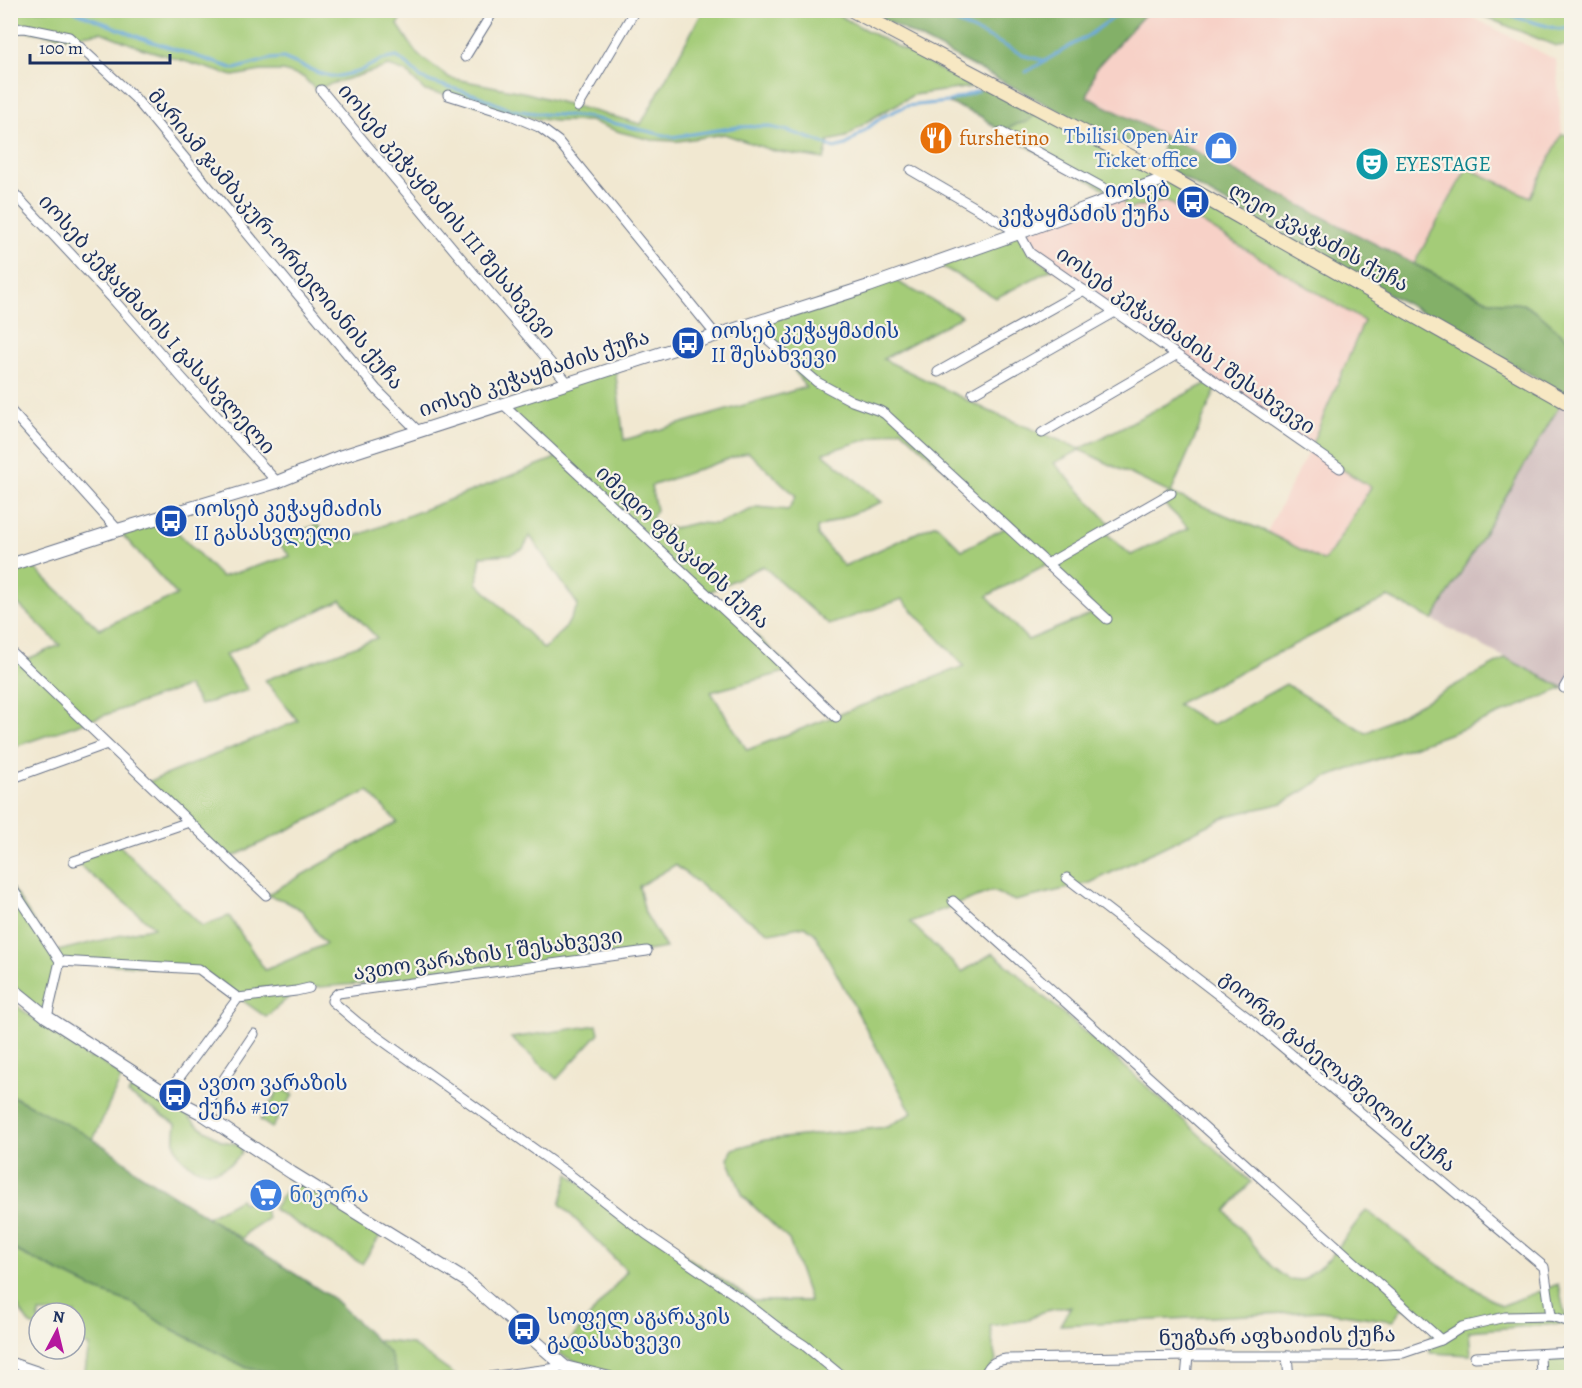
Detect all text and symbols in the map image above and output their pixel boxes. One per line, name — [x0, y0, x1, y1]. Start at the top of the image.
scale bar — [30, 27, 170, 65]
text: 100 m — [39, 36, 83, 60]
street label: იოსებ კეჭაყმაძის III შესახვევი — [332, 77, 562, 345]
street label: მარიამ ჯამბაკურ-ორბელიანის ქუჩა — [142, 83, 410, 395]
restaurant icon: furshetino — [918, 120, 954, 156]
place label: Tbilisi Open Air Ticket office — [1064, 122, 1198, 174]
place label: furshetino — [959, 124, 1049, 152]
shop icon: Tbilisi Open Air Ticket office — [1203, 130, 1239, 166]
theatre icon: EYESTAGE — [1354, 146, 1390, 182]
place label: EYESTAGE — [1395, 150, 1491, 178]
place label: იოსებ კეჭაყმაძის ქუჩა — [998, 176, 1170, 228]
street label: ლეო კვაჭაძის ქუჩა — [1224, 176, 1414, 298]
bus stop icon: იოსებ კეჭაყმაძის ქუჩა — [1175, 184, 1211, 220]
street label: იოსებ კეჭაყმაძის I გასასვლელი — [32, 188, 282, 460]
street label: იოსებ კეჭაყმაძის I შესახვევი — [1051, 239, 1321, 441]
place label: იოსებ კეჭაყმაძის II შესახვევი — [711, 317, 899, 369]
street label: იოსებ კეჭაყმაძის ქუჩა — [415, 322, 653, 424]
bus stop icon: იოსებ კეჭაყმაძის II შესახვევი — [670, 325, 706, 361]
street label: იმედო ფხაკაძის ქუჩა — [590, 459, 776, 635]
place label: იოსებ კეჭაყმაძის II გასასვლელი — [194, 495, 382, 547]
bus stop icon: იოსებ კეჭაყმაძის II გასასვლელი — [153, 503, 189, 539]
street label: ავთო ვარაზის I შესახვევი — [351, 921, 625, 987]
street label: გიორგი გაბელაშვილის ქუჩა — [1214, 964, 1462, 1178]
place label: ავთო ვარაზის ქუჩა #107 — [198, 1069, 348, 1121]
bus stop icon: ავთო ვარაზის ქუჩა #107 — [157, 1077, 193, 1113]
supermarket icon: ნიკორა — [248, 1177, 284, 1213]
place label: ნიკორა — [289, 1181, 369, 1209]
north arrow — [27, 1301, 87, 1361]
place label: სოფელ აგარაკის გადასახვევი — [547, 1303, 730, 1355]
text: N — [52, 1305, 66, 1329]
bus stop icon: სოფელ აგარაკის გადასახვევი — [506, 1311, 542, 1347]
street label: ნუგზარ აფხაიძის ქუჩა — [1158, 1320, 1396, 1352]

